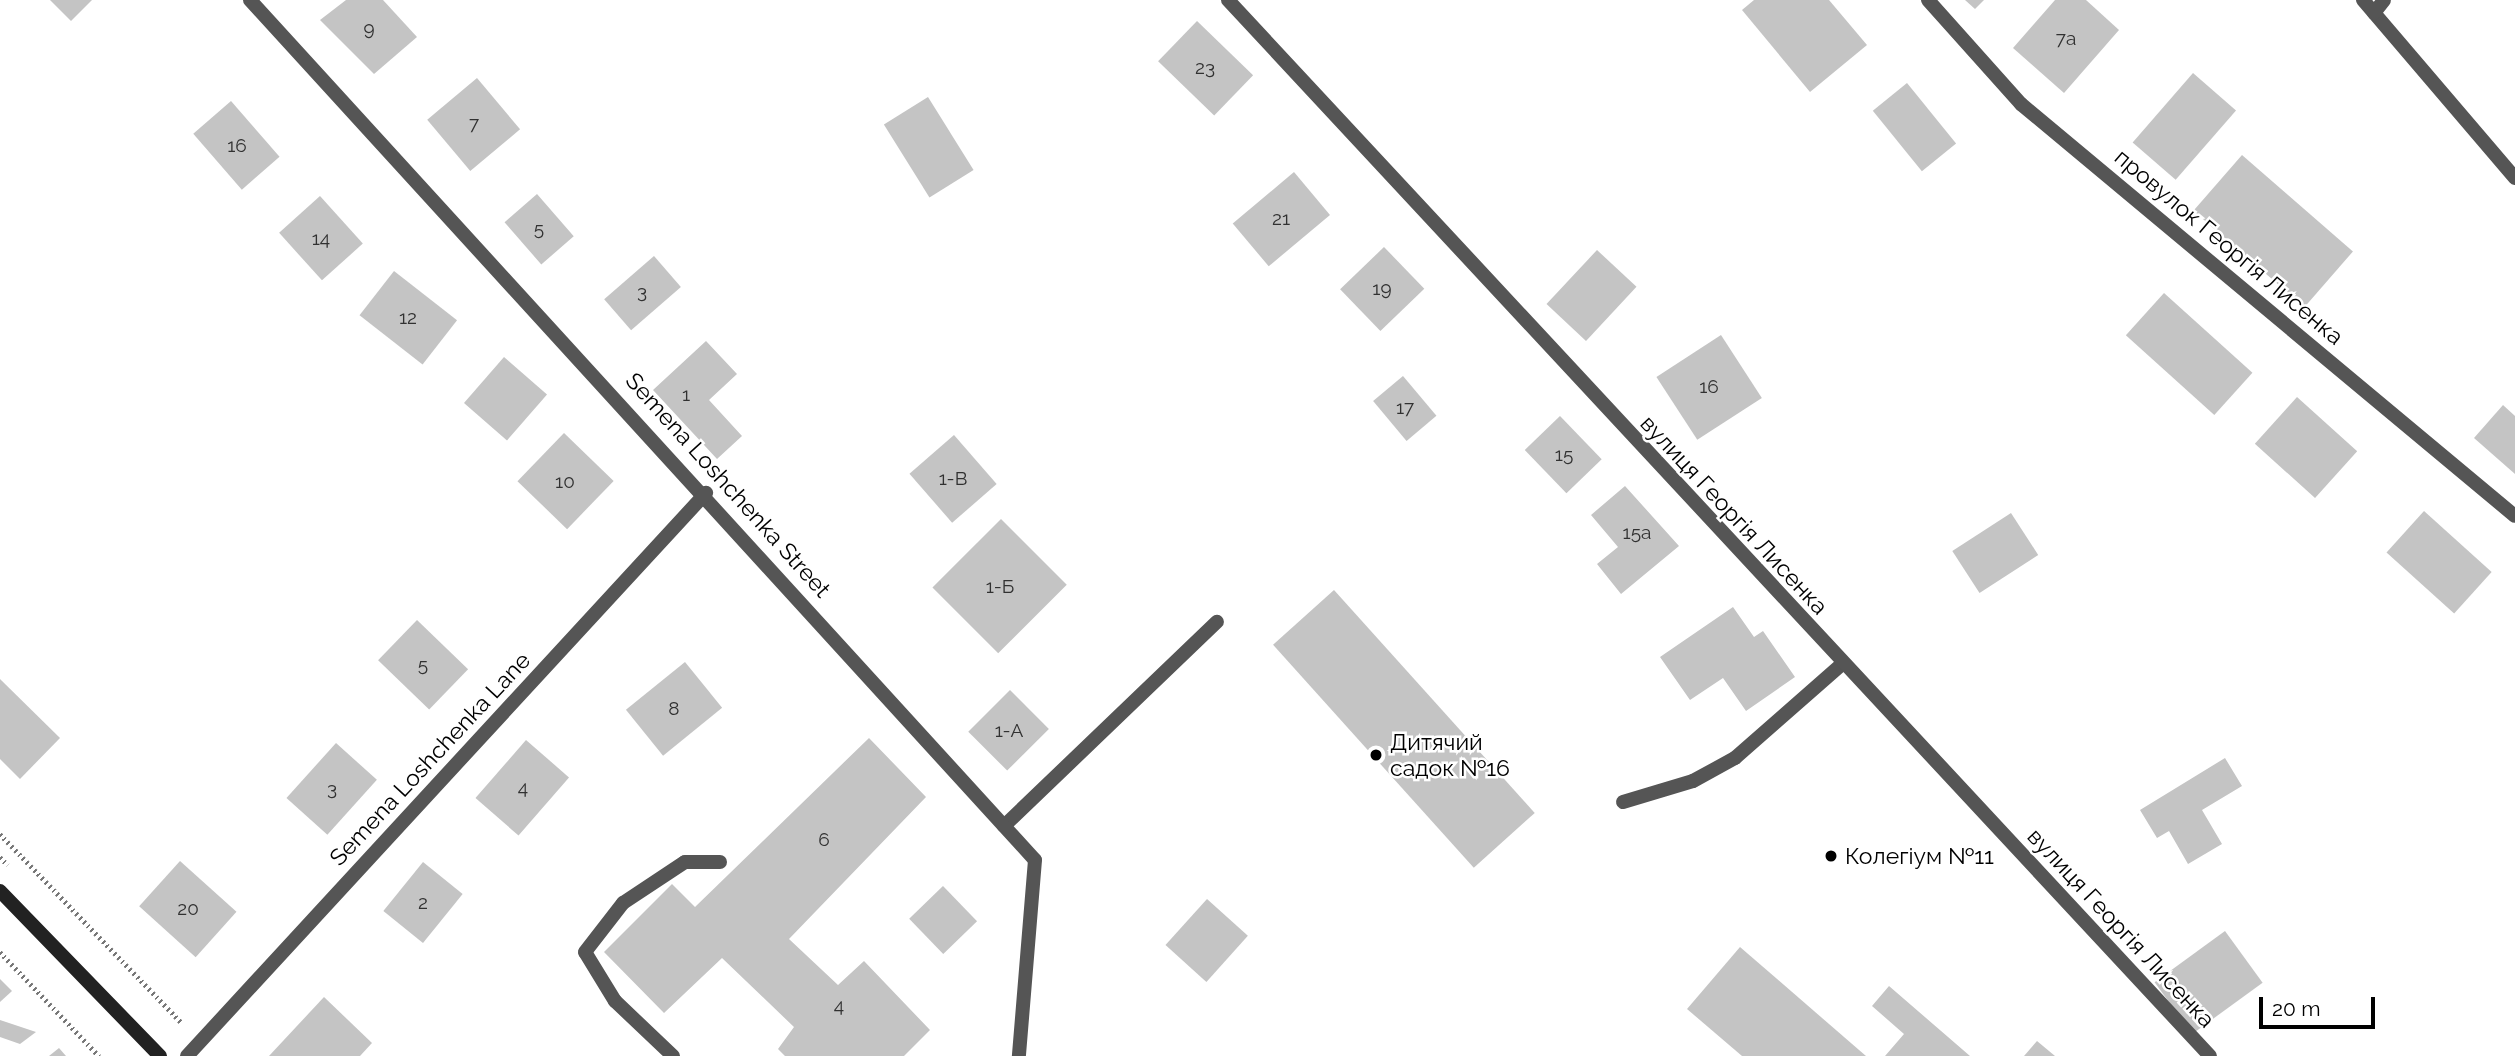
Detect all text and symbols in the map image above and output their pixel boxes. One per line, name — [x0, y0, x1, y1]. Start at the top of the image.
house number: 9 — [363, 18, 375, 40]
house number: 7а — [2056, 28, 2076, 50]
house number: 23 — [1195, 57, 1215, 79]
house number: 7 — [469, 113, 479, 135]
house number: 16 — [227, 135, 247, 157]
street label: провулок Георгія Лисенка — [2109, 143, 2349, 351]
house number: 21 — [1272, 208, 1290, 230]
house number: 5 — [534, 218, 544, 240]
house number: 14 — [312, 228, 330, 250]
house number: 19 — [1372, 278, 1392, 300]
house number: 3 — [637, 281, 647, 303]
house number: 12 — [399, 307, 417, 329]
street label: Semena Loshchenka Street — [620, 367, 836, 603]
house number: 16 — [1699, 376, 1719, 398]
house number: 1 — [682, 384, 690, 406]
house number: 17 — [1396, 397, 1414, 419]
street label: вулиця Георгія Лисенка — [1634, 410, 1834, 620]
house number: 15 — [1555, 444, 1573, 466]
house number: 1-В — [939, 468, 967, 490]
house number: 10 — [555, 471, 575, 493]
house number: 15а — [1623, 522, 1651, 544]
house number: 1-Б — [986, 576, 1014, 598]
street label: Semena Loshchenka Lane — [324, 647, 536, 871]
house number: 5 — [418, 654, 428, 676]
house number: 8 — [668, 698, 680, 720]
house number: 1-А — [995, 720, 1023, 742]
place label: Дитячий садок №16 — [1390, 728, 1510, 782]
marker: Дитячий садок №16 — [1368, 747, 1384, 763]
house number: 4 — [518, 777, 528, 799]
house number: 3 — [327, 778, 337, 800]
street label: вулиця Георгія Лисенка — [2021, 823, 2221, 1033]
house number: 6 — [818, 829, 830, 851]
place label: Колегіум №11 — [1845, 842, 1994, 870]
marker: Колегіум №11 — [1823, 848, 1839, 864]
house number: 2 — [418, 892, 428, 914]
house number: 20 — [177, 898, 199, 920]
scale bar — [2263, 982, 2378, 1026]
house number: 4 — [834, 995, 844, 1017]
text: 20 m — [2272, 996, 2320, 1021]

